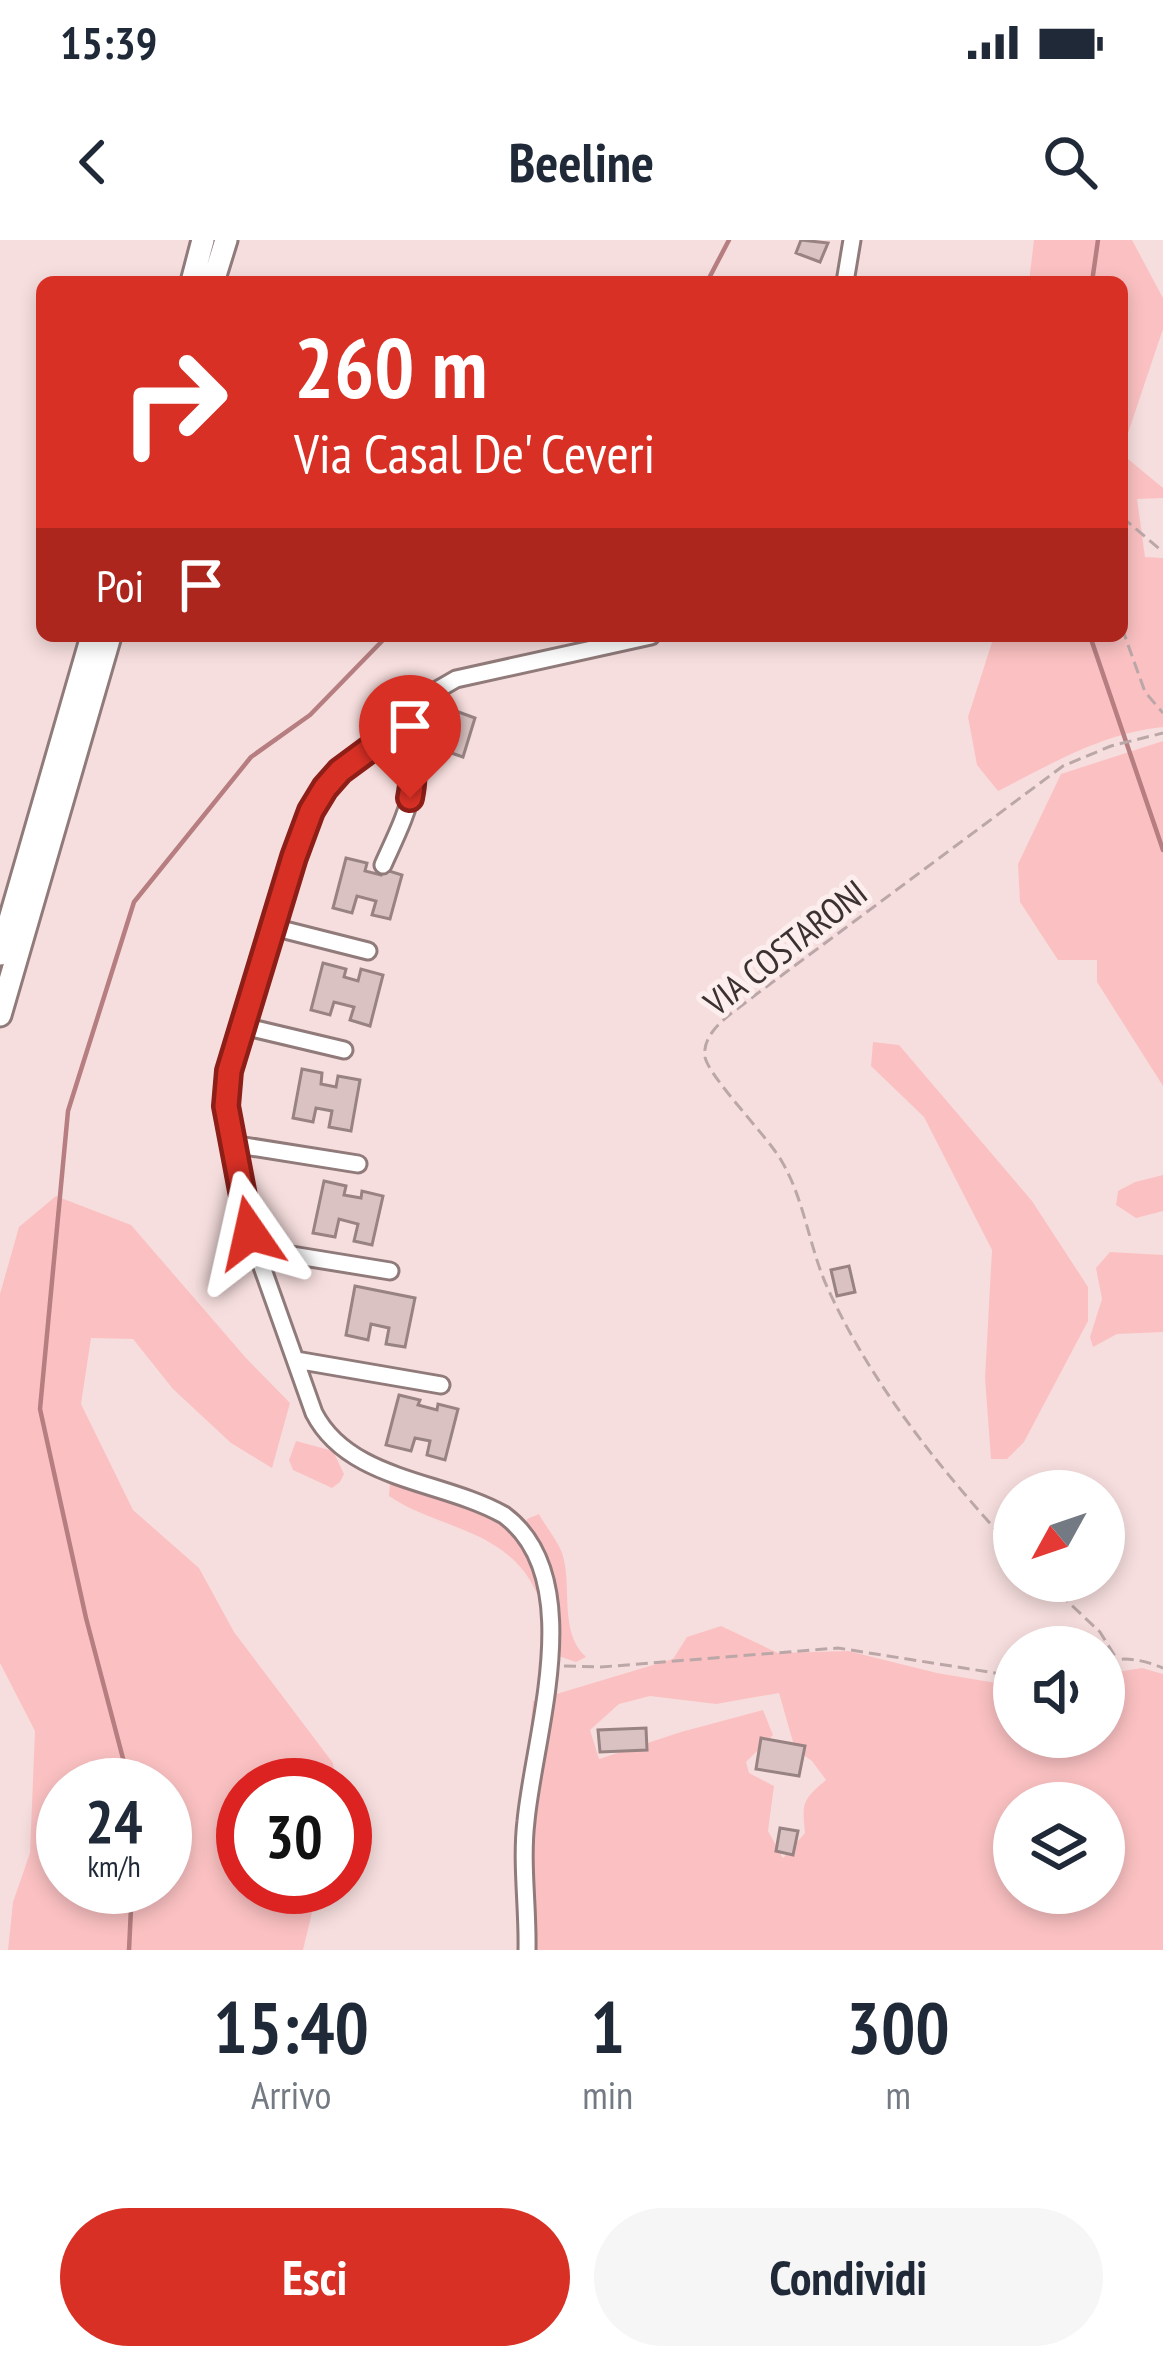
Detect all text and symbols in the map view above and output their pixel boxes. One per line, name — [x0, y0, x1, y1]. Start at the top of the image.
text: 15:39 — [60, 13, 157, 71]
text: Beeline — [509, 127, 654, 197]
icon: back — [60, 129, 126, 195]
icon: search — [1037, 129, 1103, 195]
text: 260 m — [294, 312, 487, 421]
icon: right — [96, 324, 252, 480]
text: Via Casal De' Ceveri — [294, 418, 655, 488]
icon: arrive — [168, 552, 234, 618]
text: Poi — [96, 556, 144, 614]
pin — [359, 675, 461, 798]
icon: arrive — [377, 693, 443, 759]
street label: VIA COSTARONI — [693, 869, 876, 1026]
position arrow — [187, 1170, 313, 1296]
north arrow — [993, 1470, 1125, 1602]
map controls — [993, 1470, 1125, 1914]
button: sound — [993, 1626, 1125, 1758]
speed limit sign: 30 — [216, 1758, 372, 1914]
text: 24 — [85, 1782, 143, 1860]
button: layers — [993, 1782, 1125, 1914]
text: km/h — [87, 1846, 141, 1885]
text: 15:40 — [213, 1980, 369, 2073]
text: 1 — [591, 1980, 625, 2073]
text: 300 — [846, 1980, 950, 2073]
text: Arrivo — [251, 2069, 331, 2120]
text: min — [582, 2069, 633, 2120]
text: m — [885, 2069, 911, 2120]
button: Esci — [60, 2208, 570, 2346]
button: Condividi — [594, 2208, 1103, 2346]

